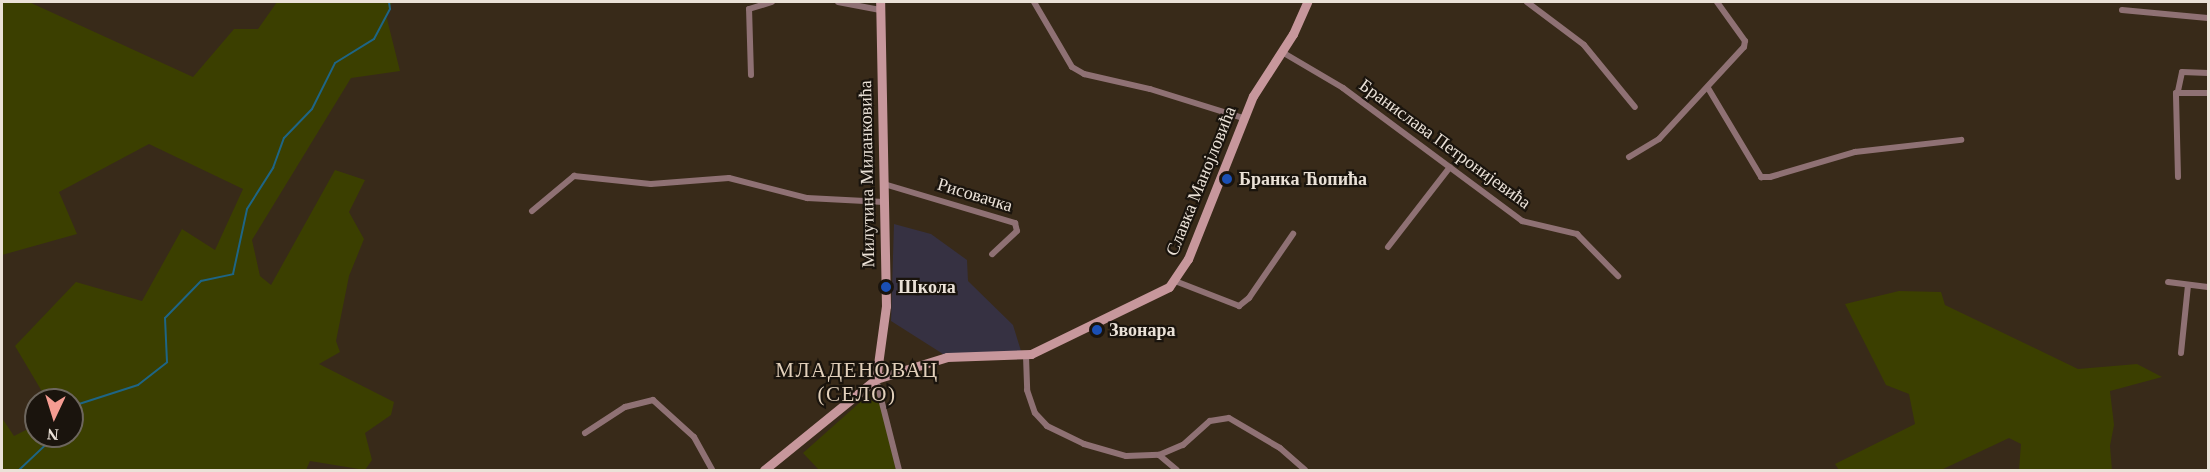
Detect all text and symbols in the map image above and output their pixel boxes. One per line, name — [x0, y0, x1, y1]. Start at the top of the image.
street label: Бранислава Петронијевића — [1355, 74, 1535, 214]
street label: Милутина Миланковића — [855, 80, 879, 268]
street label: Славка Манојловића — [1161, 103, 1241, 259]
place label: Бранка Ћопића — [1239, 168, 1367, 190]
marker: Бранка Ћопића — [1220, 172, 1234, 186]
street label: Рисовачка — [935, 173, 1015, 217]
place label: Школа — [898, 276, 956, 298]
marker: Школа — [879, 280, 893, 294]
place label: Звонара — [1109, 319, 1175, 341]
marker: Звонара — [1090, 323, 1104, 337]
district label: МЛАДЕНОВАЦ (СЕЛО) — [775, 357, 939, 407]
north arrow — [24, 388, 84, 448]
text: N — [46, 426, 59, 443]

